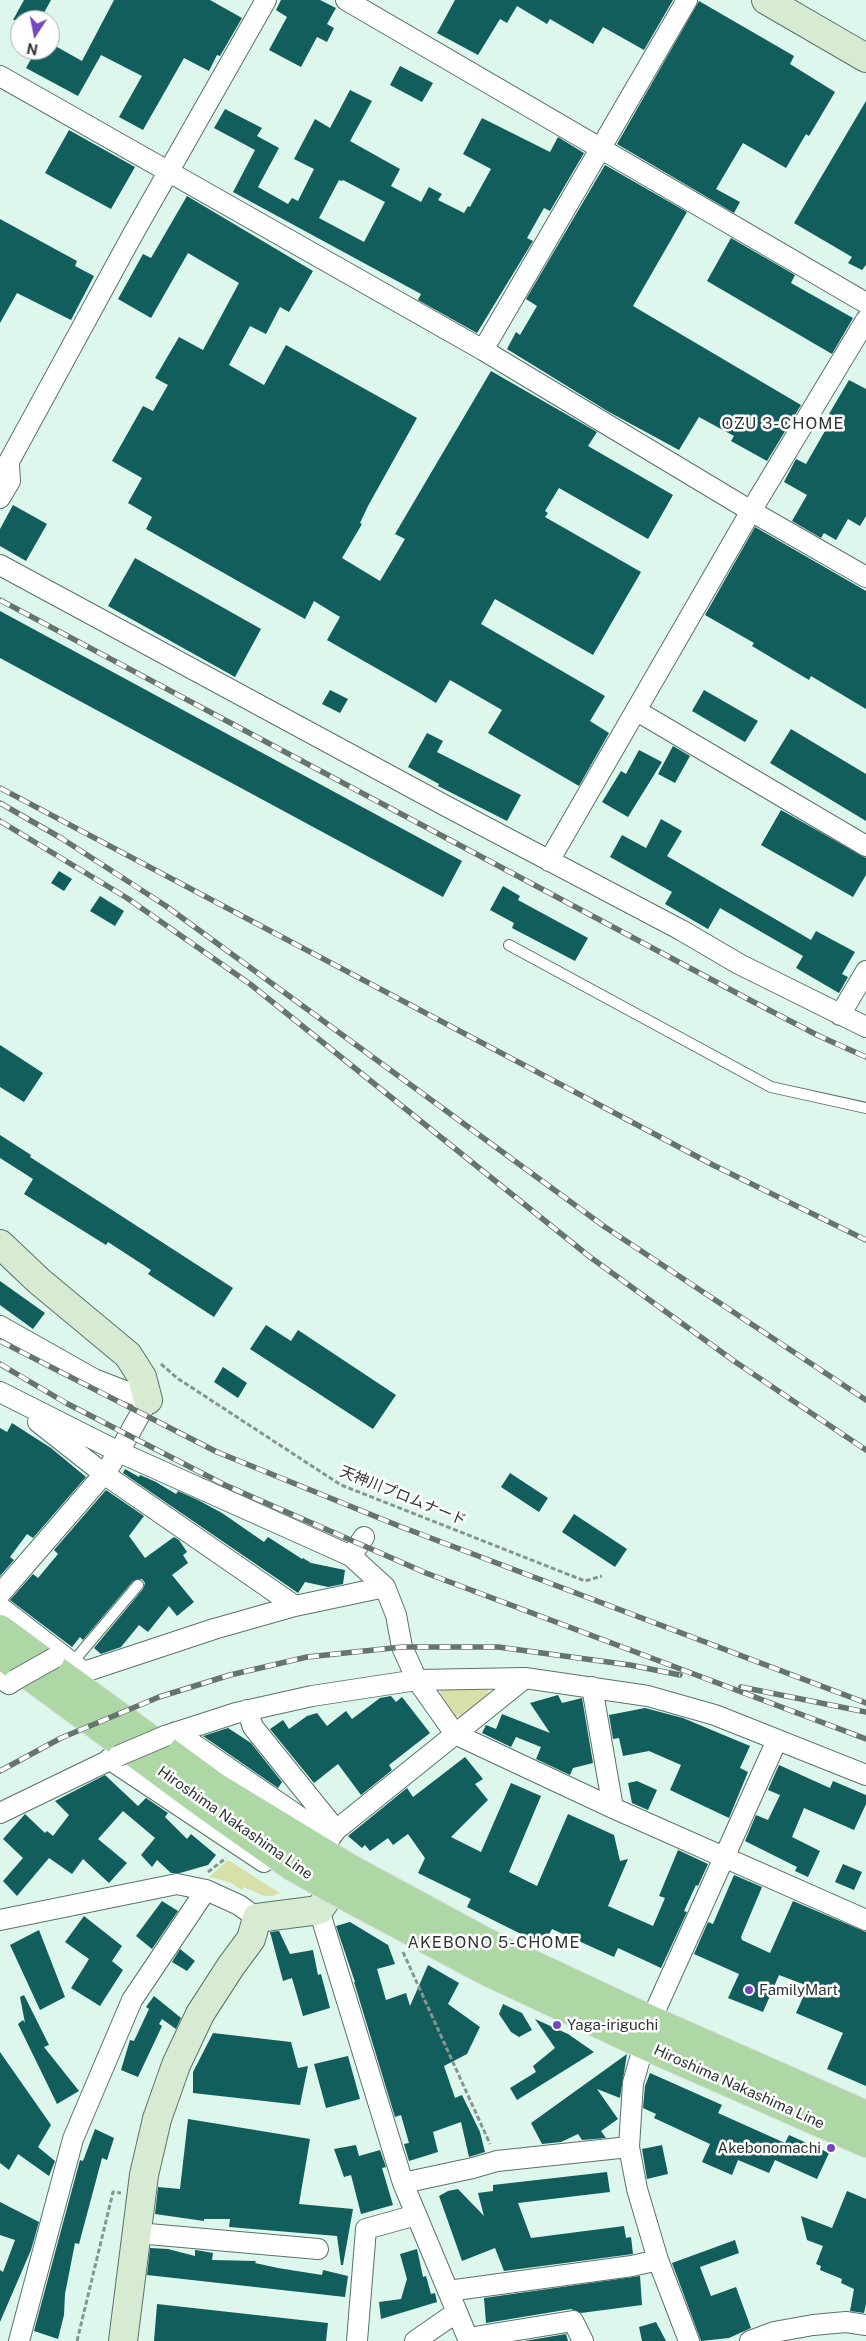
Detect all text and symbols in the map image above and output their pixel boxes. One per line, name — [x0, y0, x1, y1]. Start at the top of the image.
north arrow — [10, 10, 60, 60]
text: N — [25, 40, 39, 58]
district label: OZU 3-CHOME — [720, 414, 846, 434]
street label: 天神川プロムナード — [337, 1462, 469, 1530]
street label: Hiroshima Nakashima Line — [154, 1763, 316, 1883]
district label: AKEBONO 5-CHOME — [406, 1933, 582, 1953]
place label: FamilyMart — [759, 1981, 838, 1999]
marker: FamilyMart — [743, 1984, 755, 1996]
place label: Yaga-iriguchi — [567, 2016, 658, 2034]
marker: Yaga-iriguchi — [551, 2019, 563, 2031]
street label: Hiroshima Nakashima Line — [651, 2041, 827, 2133]
place label: Akebonomachi — [718, 2139, 821, 2157]
marker: Akebonomachi — [825, 2142, 837, 2154]

